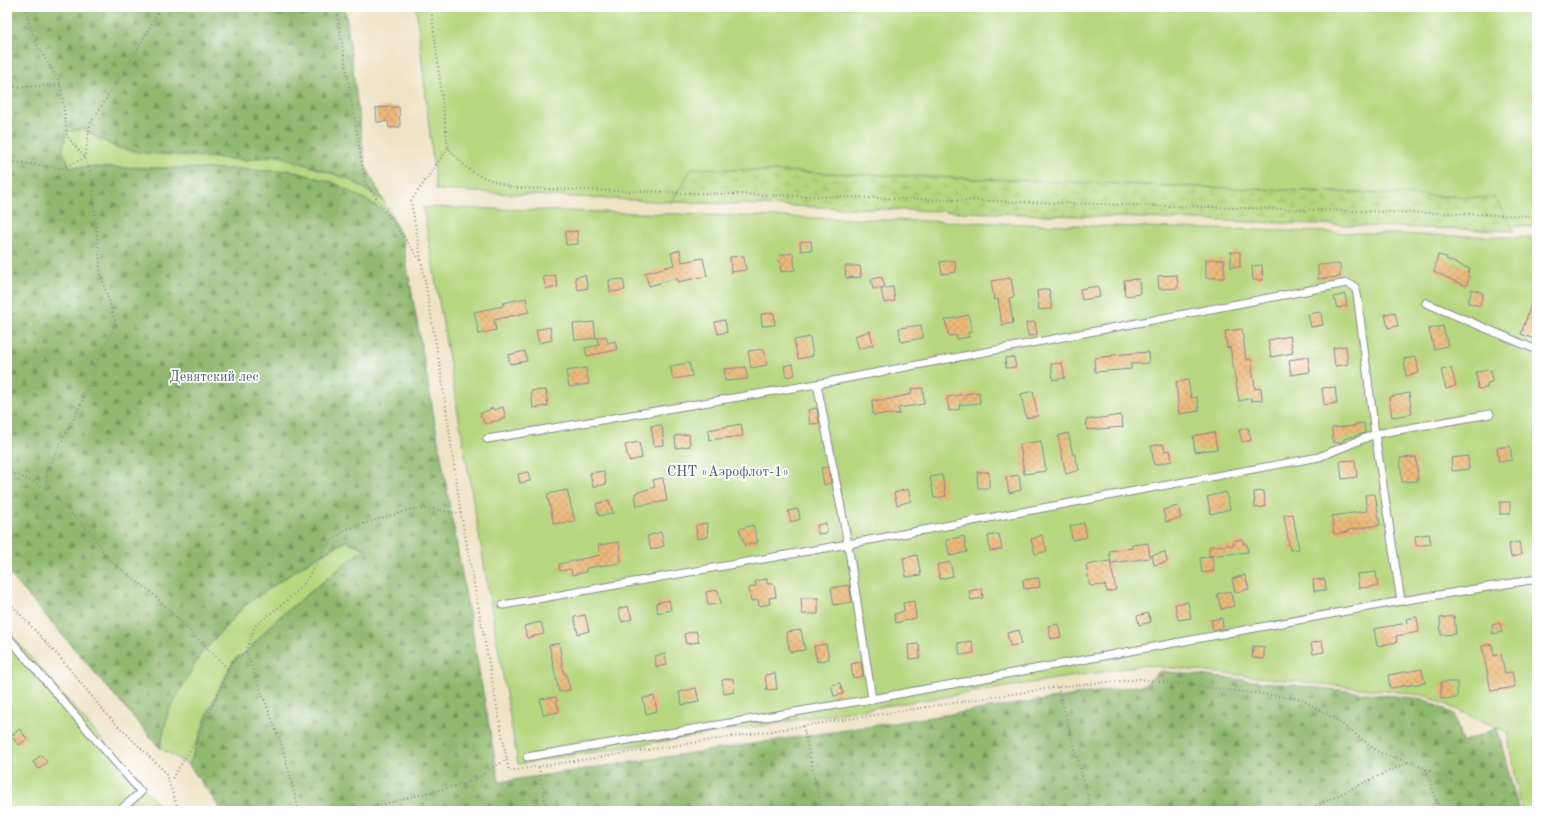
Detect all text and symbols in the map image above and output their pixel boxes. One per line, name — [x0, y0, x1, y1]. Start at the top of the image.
park label: Девятский лес — [169, 370, 259, 384]
park label: СНТ «Аэрофлот-1» — [667, 465, 789, 480]

